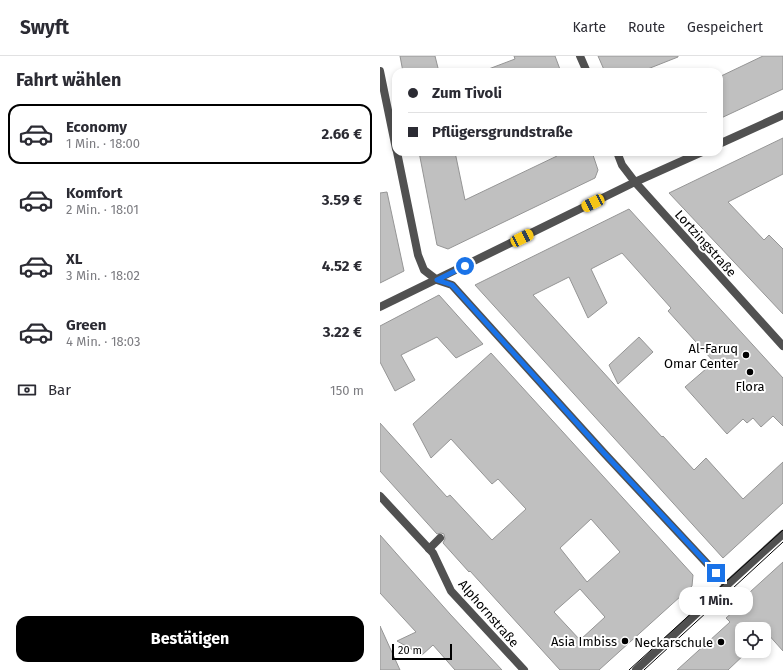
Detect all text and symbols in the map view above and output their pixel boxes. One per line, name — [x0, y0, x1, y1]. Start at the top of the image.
text: Swyft — [20, 16, 69, 39]
text: Karte — [572, 19, 606, 36]
text: Route — [628, 19, 665, 36]
text: Gespeichert — [687, 19, 763, 36]
text: Fahrt wählen — [16, 69, 121, 91]
text: Zum Tivoli — [432, 84, 502, 102]
icon: car — [18, 116, 54, 152]
text: Economy — [66, 118, 127, 136]
text: Pflügersgrundstraße — [432, 123, 573, 141]
text: 2.66 € — [321, 125, 362, 143]
text: 1 Min. · 18:00 — [66, 136, 140, 151]
icon: car — [18, 182, 54, 218]
text: Komfort — [66, 184, 122, 202]
text: 3.59 € — [322, 191, 362, 209]
car — [580, 192, 606, 214]
text: 2 Min. · 18:01 — [66, 202, 139, 217]
street label: Lortzingstraße — [672, 207, 739, 280]
car — [509, 227, 535, 249]
icon: car — [18, 248, 54, 284]
text: XL — [66, 250, 82, 268]
text: 4.52 € — [322, 257, 362, 275]
route start — [456, 257, 474, 275]
text: 3 Min. · 18:02 — [66, 268, 140, 283]
icon: car — [18, 314, 54, 350]
text: Green — [66, 316, 106, 334]
text: 3.22 € — [323, 323, 362, 341]
text: 4 Min. · 18:03 — [66, 334, 140, 349]
place label: Al-Faruq Omar Center — [664, 341, 738, 371]
marker: Al-Faruq Omar Center — [741, 350, 751, 360]
marker: Flora — [745, 367, 755, 377]
icon: cash — [16, 379, 38, 401]
place label: Flora — [735, 379, 765, 394]
text: Bar — [48, 381, 71, 399]
text: 150 m — [330, 383, 364, 398]
route end — [707, 564, 725, 582]
street label: Alphornstraße — [455, 577, 522, 650]
callout: 1 Min. — [679, 587, 753, 615]
text: 1 Min. — [699, 593, 733, 608]
button: Bestätigen — [16, 616, 364, 662]
map controls — [735, 622, 771, 658]
button: locate — [735, 622, 771, 658]
place label: Asia Imbiss — [551, 634, 617, 649]
place label: Neckarschule — [634, 635, 713, 650]
marker: Asia Imbiss — [620, 636, 630, 646]
marker: Neckarschule — [716, 637, 726, 647]
scale bar — [392, 642, 452, 661]
text: 20 m — [398, 644, 422, 657]

